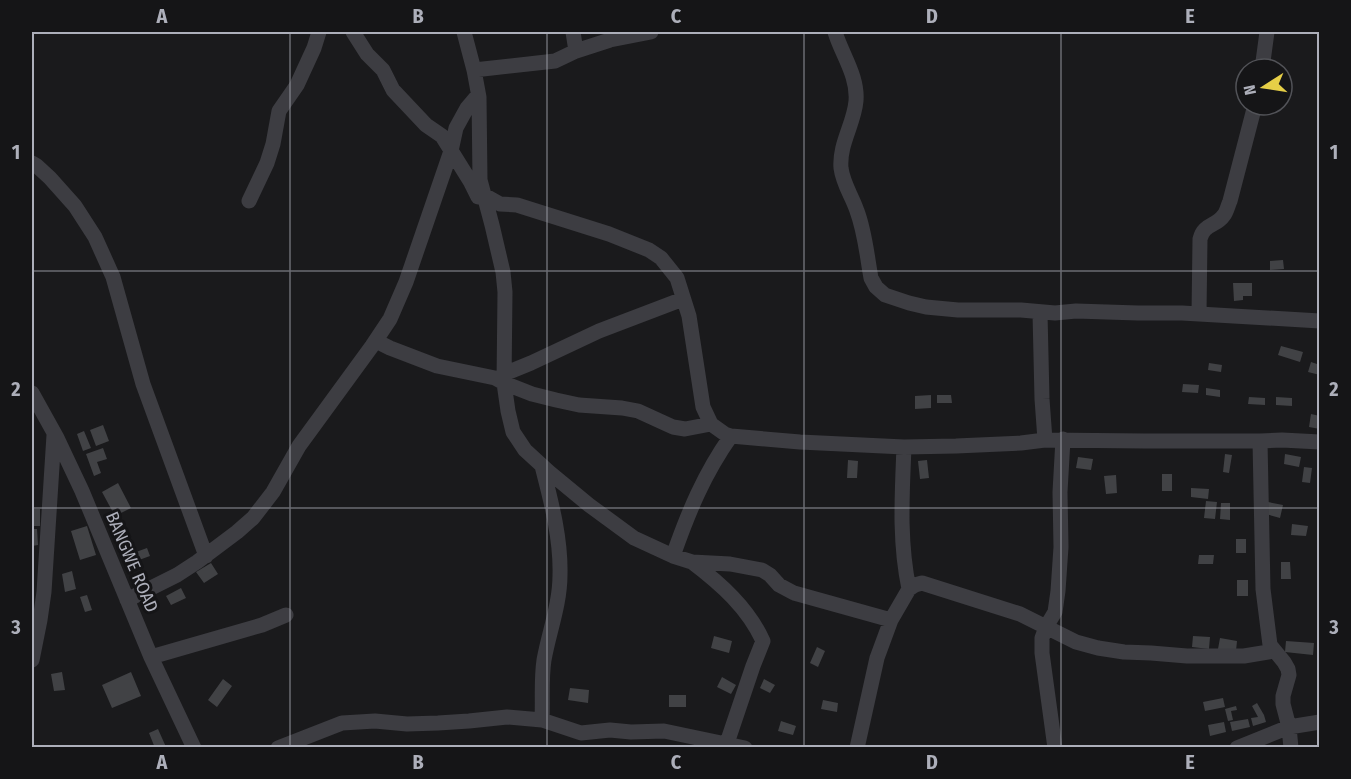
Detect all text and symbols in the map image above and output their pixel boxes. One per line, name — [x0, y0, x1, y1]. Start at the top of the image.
text: A — [156, 4, 169, 28]
text: B — [412, 4, 424, 28]
text: C — [671, 4, 682, 28]
text: D — [926, 4, 938, 28]
text: E — [1185, 4, 1195, 28]
north arrow — [1234, 57, 1294, 117]
text: N — [1240, 83, 1260, 97]
text: 1 — [12, 140, 20, 164]
text: 1 — [1330, 140, 1338, 164]
text: 2 — [10, 377, 21, 401]
text: 2 — [1328, 377, 1339, 401]
street label: BANGWE ROAD — [101, 508, 163, 616]
text: 3 — [10, 615, 21, 639]
text: 3 — [1328, 615, 1339, 639]
text: A — [156, 750, 169, 774]
text: B — [412, 750, 424, 774]
text: C — [671, 750, 682, 774]
text: D — [926, 750, 938, 774]
text: E — [1185, 750, 1195, 774]

